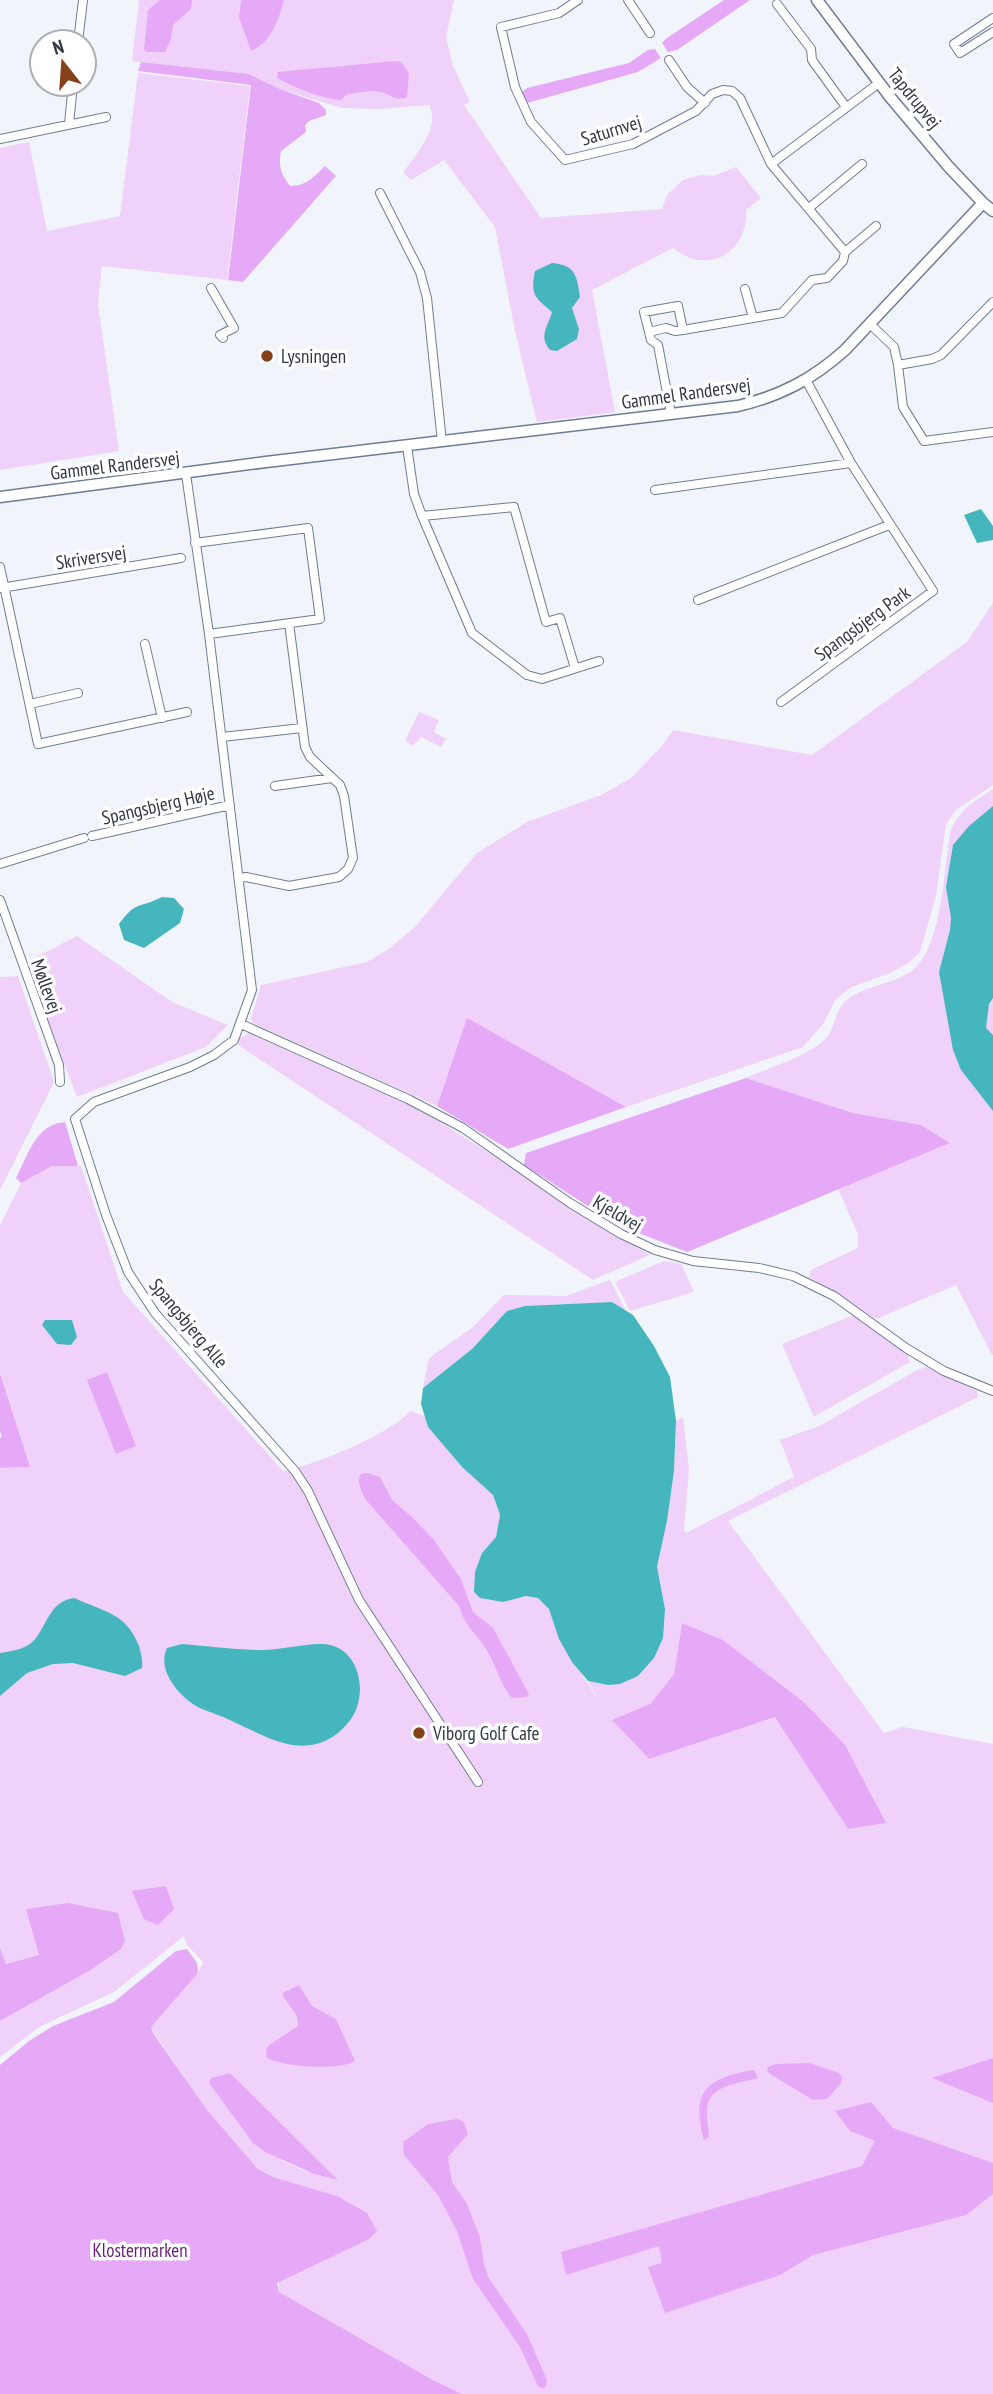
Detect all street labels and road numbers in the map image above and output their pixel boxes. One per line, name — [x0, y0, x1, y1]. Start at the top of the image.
street label: Tapdrupvej — [883, 63, 947, 133]
street label: Saturnvej — [578, 109, 644, 151]
street label: Gammel Randersvej — [620, 372, 752, 414]
street label: Gammel Randersvej — [49, 445, 181, 485]
street label: Skriversvej — [54, 540, 128, 574]
street label: Spangsbjerg Park — [809, 580, 915, 666]
street label: Spangsbjerg Høje — [99, 780, 217, 830]
street label: Møllevej — [26, 956, 68, 1016]
street label: Kjeldvej — [589, 1189, 647, 1237]
street label: Spangsbjerg Alle — [145, 1273, 234, 1373]

